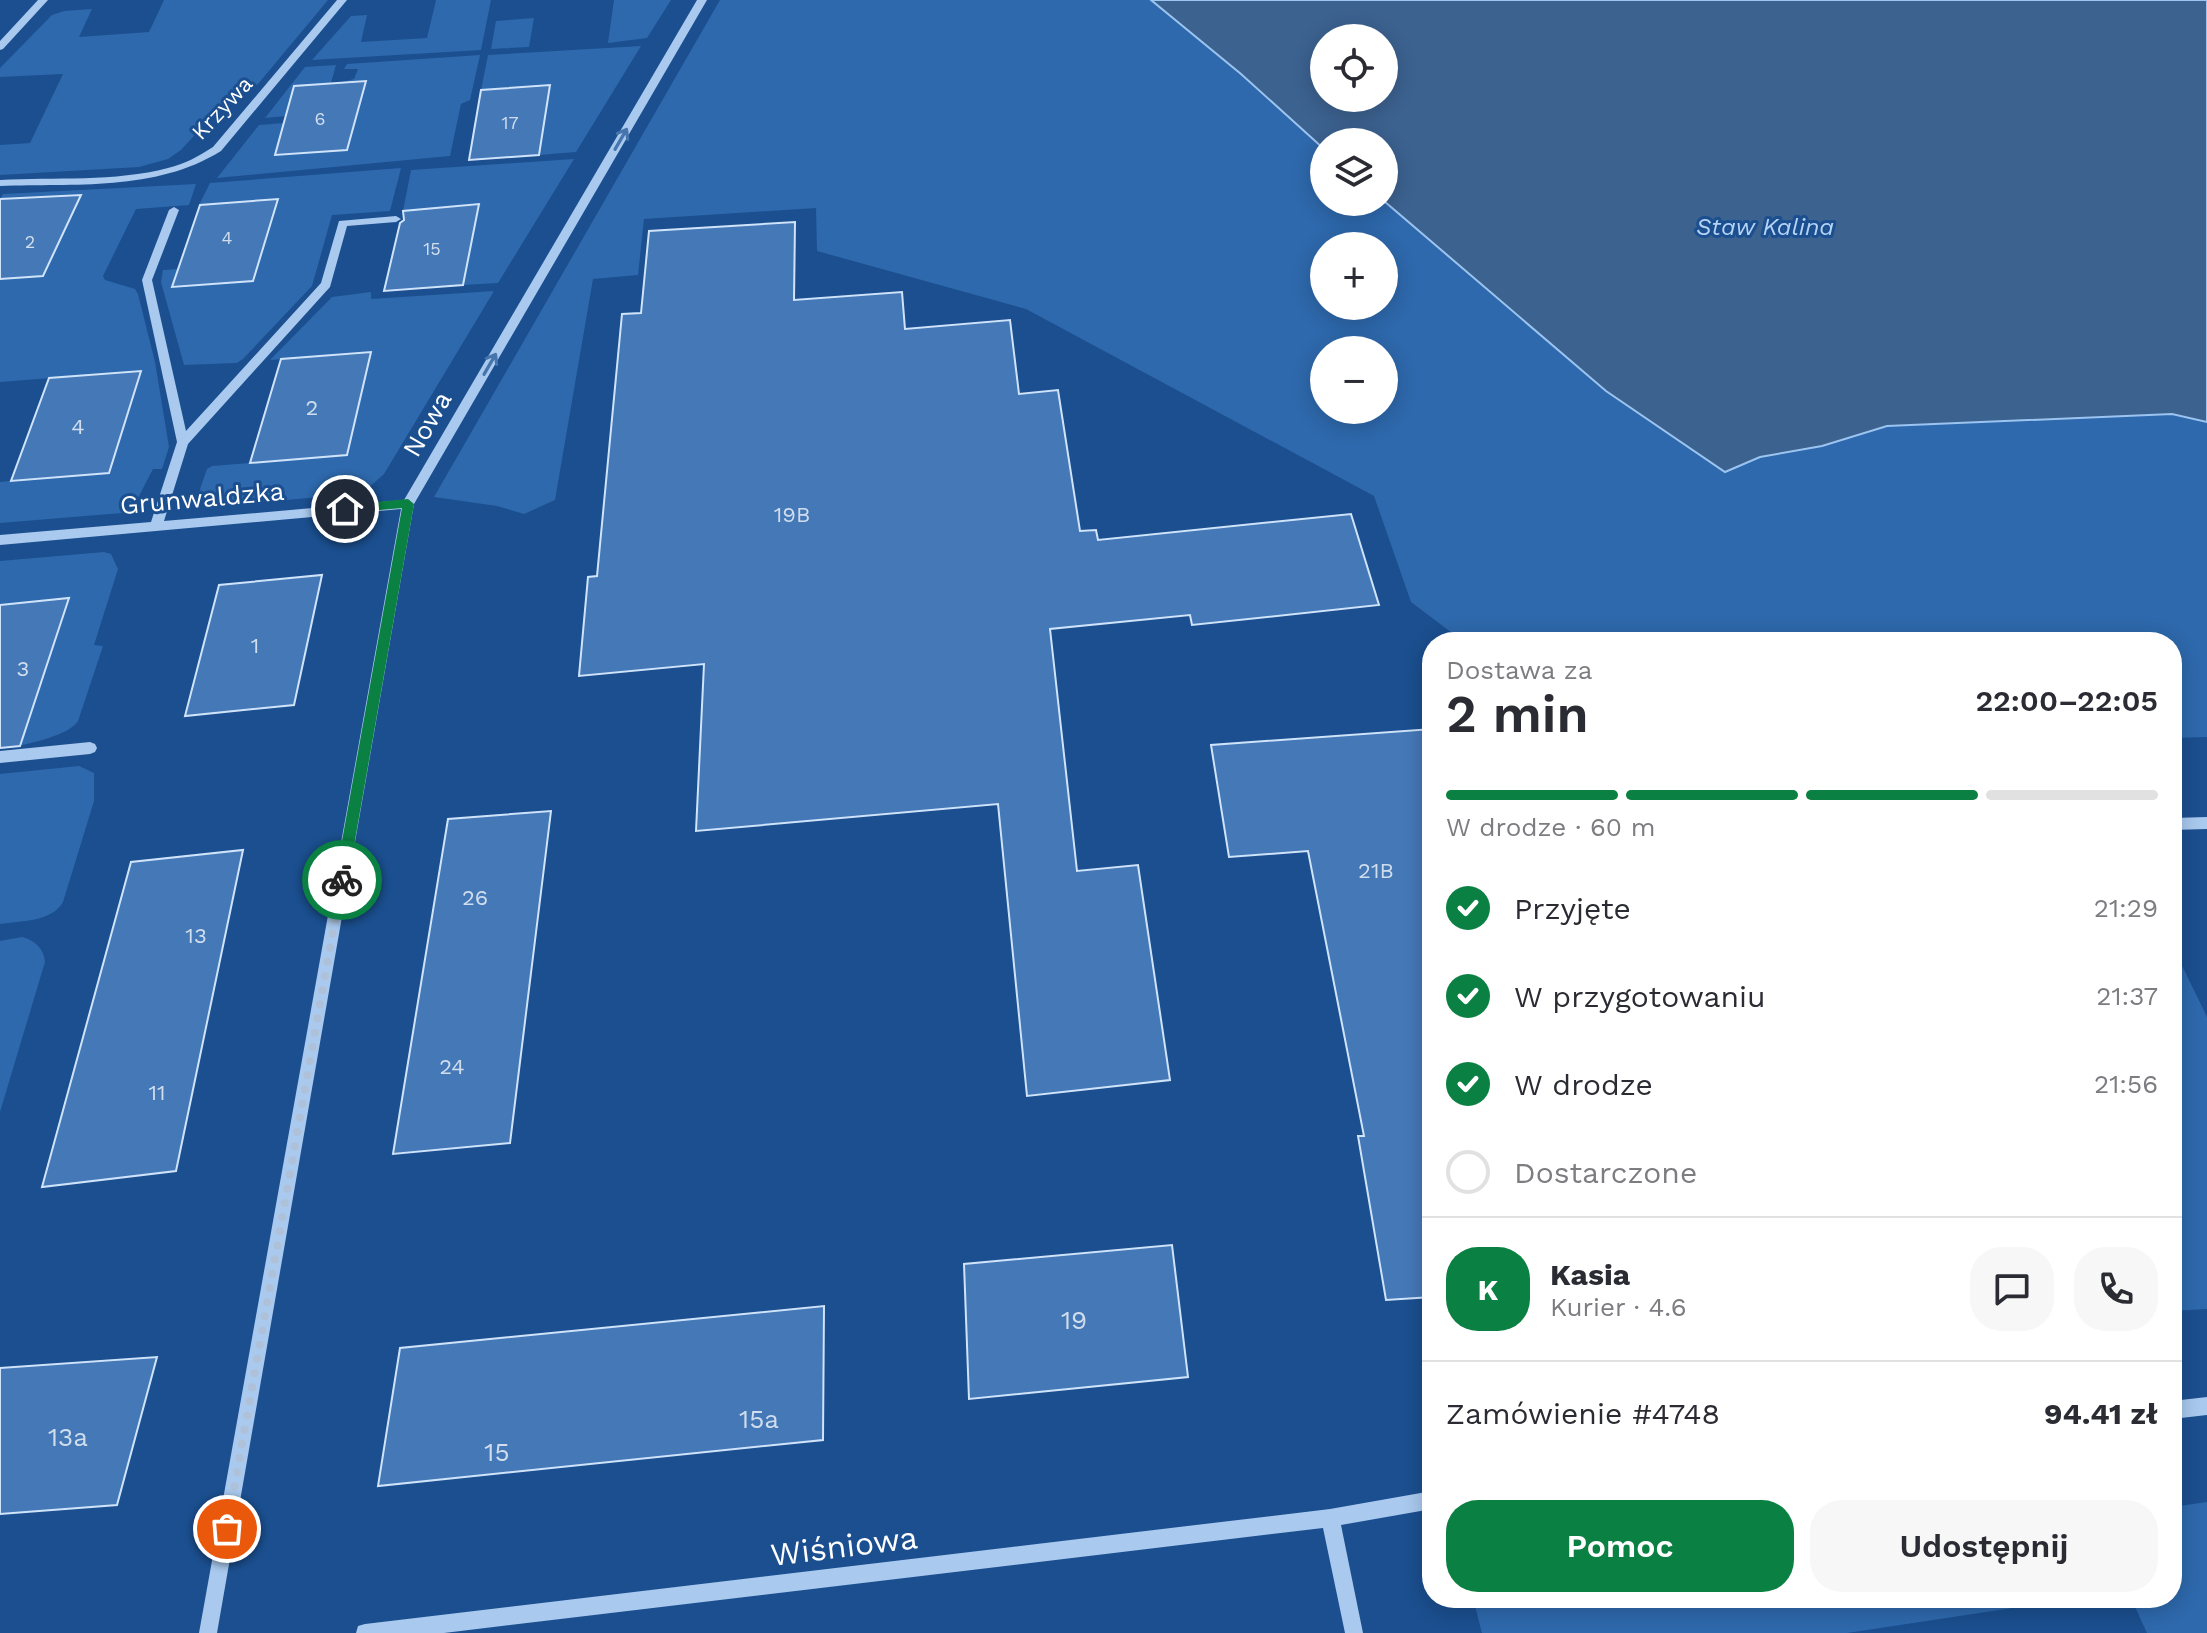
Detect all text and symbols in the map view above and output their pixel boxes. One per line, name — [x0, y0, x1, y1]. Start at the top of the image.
map controls — [1310, 24, 1398, 424]
button: locate — [1310, 24, 1398, 112]
street label: Krzywa — [187, 71, 257, 145]
house number: 6 — [315, 108, 325, 129]
house number: 17 — [501, 112, 519, 133]
one-way arrow — [613, 128, 629, 151]
button: layers — [1310, 128, 1398, 216]
water label: Staw Kalina — [1696, 213, 1834, 241]
house number: 4 — [222, 227, 233, 248]
house number: 2 — [25, 231, 35, 252]
button: + — [1310, 232, 1398, 320]
house number: 15 — [423, 238, 441, 259]
button: − — [1310, 336, 1398, 424]
one-way arrow — [482, 353, 498, 376]
street label: Nowa — [396, 386, 458, 462]
house number: 2 — [306, 395, 318, 420]
house number: 4 — [71, 414, 85, 439]
pin — [311, 475, 379, 543]
street label: Grunwaldzka — [119, 476, 286, 520]
icon: home — [323, 487, 367, 531]
house number: 19B — [774, 502, 810, 527]
house number: 1 — [251, 633, 259, 658]
text: Dostawa za — [1446, 655, 1592, 685]
house number: 3 — [17, 656, 29, 681]
text: 22:00–22:05 — [1975, 683, 2158, 718]
text: 2 min — [1446, 684, 1589, 745]
text: W drodze · 60 m — [1446, 812, 1656, 842]
courier — [302, 840, 382, 920]
icon: bike — [320, 858, 364, 902]
house number: 21B — [1358, 858, 1394, 883]
house number: 26 — [462, 885, 488, 910]
icon: check — [1446, 886, 1490, 930]
text: Przyjęte — [1514, 891, 1631, 926]
text: 21:29 — [2094, 893, 2158, 923]
house number: 13 — [185, 923, 207, 948]
icon: check — [1446, 974, 1490, 1018]
text: W przygotowaniu — [1514, 979, 1765, 1014]
text: 21:37 — [2096, 981, 2158, 1011]
house number: 24 — [439, 1054, 465, 1079]
icon: check — [1446, 1062, 1490, 1106]
text: W drodze — [1514, 1067, 1653, 1102]
text: 21:56 — [2094, 1069, 2158, 1099]
house number: 11 — [148, 1080, 166, 1105]
text: Dostarczone — [1514, 1155, 1697, 1190]
button: chat — [1970, 1247, 2054, 1331]
button: phone — [2074, 1247, 2158, 1331]
text: Kasia — [1550, 1257, 1630, 1292]
text: K — [1478, 1272, 1498, 1307]
text: Kurier · 4.6 — [1550, 1292, 1687, 1322]
house number: 19 — [1061, 1305, 1087, 1335]
text: Zamówienie #4748 — [1446, 1396, 1720, 1431]
text: 94.41 zł — [2044, 1396, 2158, 1431]
house number: 15a — [739, 1404, 779, 1434]
house number: 13a — [48, 1422, 88, 1452]
house number: 15 — [484, 1437, 510, 1467]
pin — [193, 1495, 261, 1563]
button: Pomoc — [1446, 1500, 1794, 1592]
button: Udostępnij — [1810, 1500, 2158, 1592]
icon: bag — [205, 1507, 249, 1551]
street label: Wiśniowa — [768, 1518, 920, 1574]

